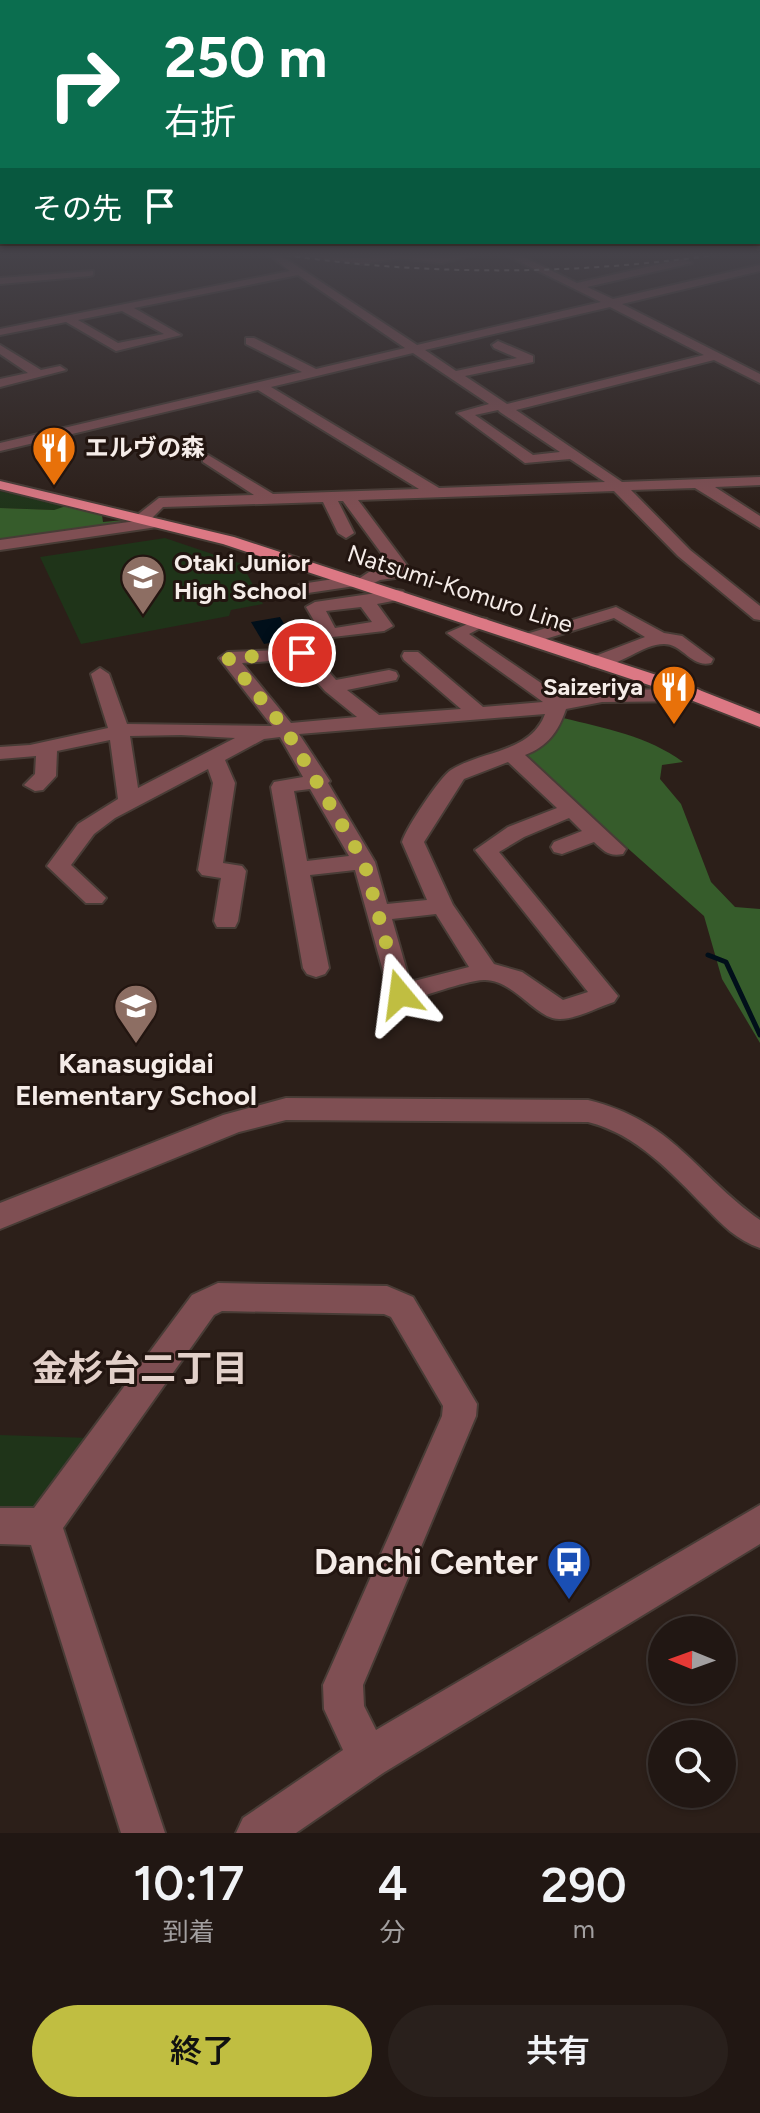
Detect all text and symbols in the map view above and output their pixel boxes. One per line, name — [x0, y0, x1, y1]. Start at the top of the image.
text: 250 m — [164, 24, 327, 91]
icon: right — [32, 32, 136, 136]
text: 右折 — [164, 100, 236, 143]
icon: arrive — [138, 184, 182, 228]
text: その先 — [32, 190, 122, 227]
restaurant icon: エルヴの森 — [30, 424, 78, 487]
place label: エルヴの森 — [85, 433, 205, 462]
street label: Natsumi-Komuro Line — [344, 538, 576, 639]
place label: Otaki Junior High School — [174, 548, 310, 605]
school or university icon: Otaki Junior High School — [119, 553, 167, 616]
pin — [268, 619, 336, 687]
icon: arrive — [280, 631, 324, 675]
restaurant icon: Saizeriya — [650, 663, 698, 726]
place label: Saizeriya — [543, 672, 643, 701]
position arrow — [358, 952, 442, 1036]
school or university icon: Kanasugidai Elementary School — [112, 982, 160, 1045]
place label: Kanasugidai Elementary School — [15, 1046, 257, 1112]
district label: 金杉台二丁目 — [32, 1347, 248, 1390]
bus stop icon: Danchi Center — [545, 1538, 593, 1601]
place label: Danchi Center — [314, 1542, 538, 1583]
north arrow — [648, 1616, 736, 1704]
map controls — [648, 1616, 736, 1808]
button: search — [648, 1720, 736, 1808]
text: 10:17 — [133, 1854, 244, 1912]
text: 4 — [377, 1854, 408, 1912]
text: 290 — [541, 1856, 627, 1914]
text: m — [573, 1913, 595, 1945]
text: 到着 — [163, 1916, 215, 1948]
text: 分 — [380, 1916, 406, 1948]
button: 終了 — [32, 2005, 372, 2097]
button: 共有 — [388, 2005, 728, 2097]

